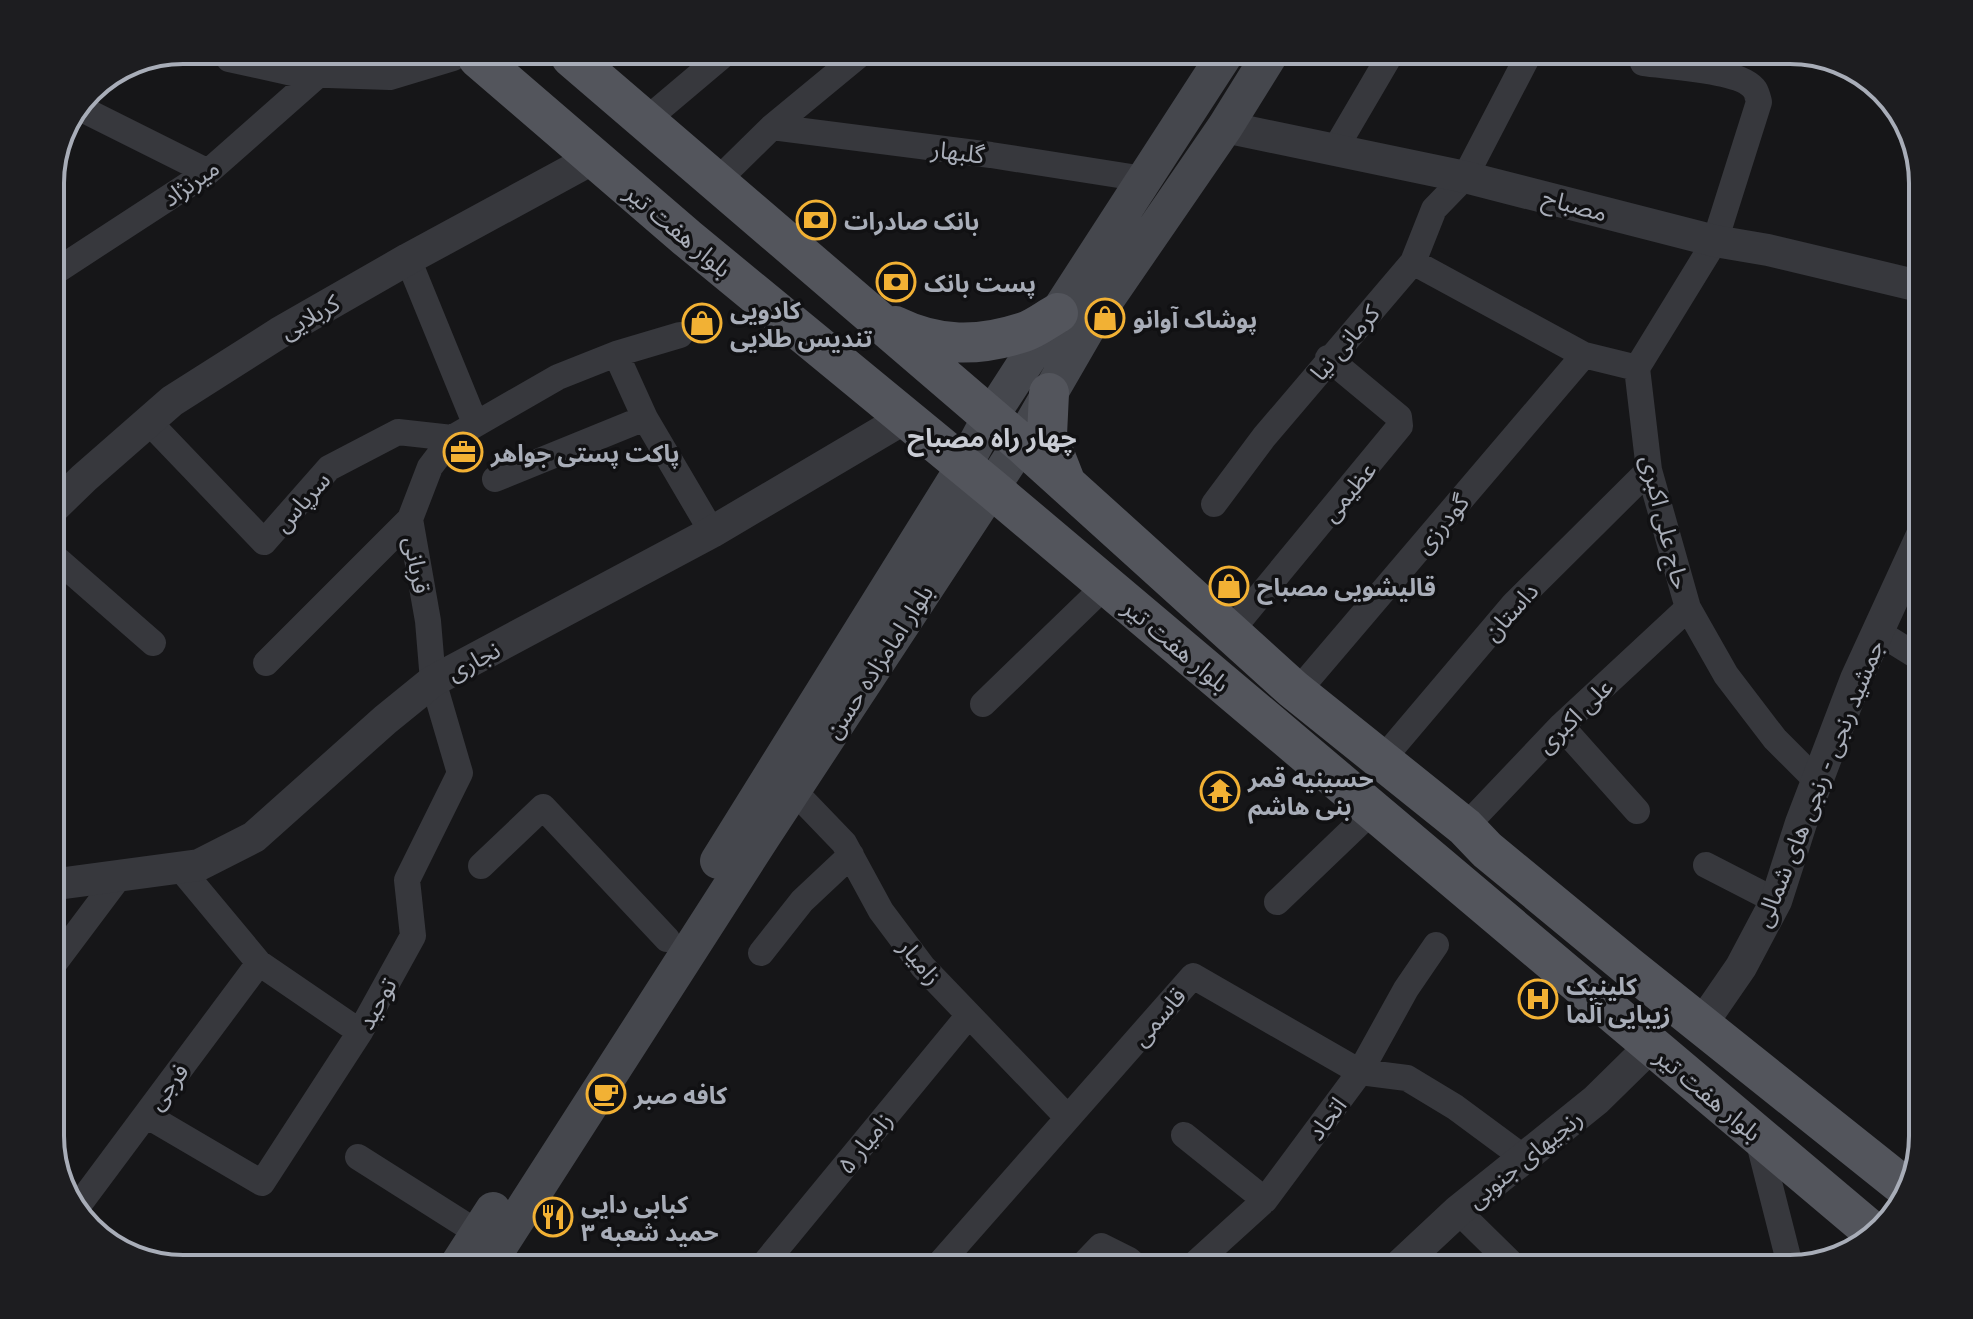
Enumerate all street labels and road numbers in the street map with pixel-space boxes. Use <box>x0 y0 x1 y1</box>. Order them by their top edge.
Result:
street label: گلبهار <box>929 133 987 170</box>
street label: میرنژاد <box>156 152 225 213</box>
street label: بلوار هفت تیر <box>619 177 738 283</box>
street label: مصباح <box>1538 181 1611 230</box>
street label: کربلایی <box>274 287 346 346</box>
street label: کرمانی نیا <box>1303 297 1386 386</box>
street label: حاج علی اکبری <box>1631 452 1697 593</box>
street label: عظیمی <box>1315 455 1382 527</box>
street label: سرپاس <box>267 465 337 538</box>
street label: گودرزی <box>1408 487 1476 559</box>
street label: قربانی <box>398 534 437 596</box>
street label: داستان <box>1476 576 1544 647</box>
street label: بلوار امامزاده حسن <box>817 579 939 744</box>
street label: بلوار هفت تیر <box>1117 592 1236 698</box>
street label: نجاری <box>442 634 505 687</box>
street label: جمشید رنجی - رنجی های شمالی <box>1747 635 1890 931</box>
street label: علی اکبری <box>1530 672 1619 759</box>
street label: زامیار <box>892 931 949 991</box>
street label: توحید <box>350 972 403 1034</box>
street label: قاسمی <box>1125 981 1191 1051</box>
street label: بلوار هفت تیر <box>1649 1041 1768 1147</box>
street label: فرجی <box>140 1057 195 1116</box>
street label: اتحاد <box>1300 1091 1352 1145</box>
street label: رنجیهای جنوبی <box>1460 1103 1588 1214</box>
street label: زامیار ۵ <box>830 1105 898 1179</box>

